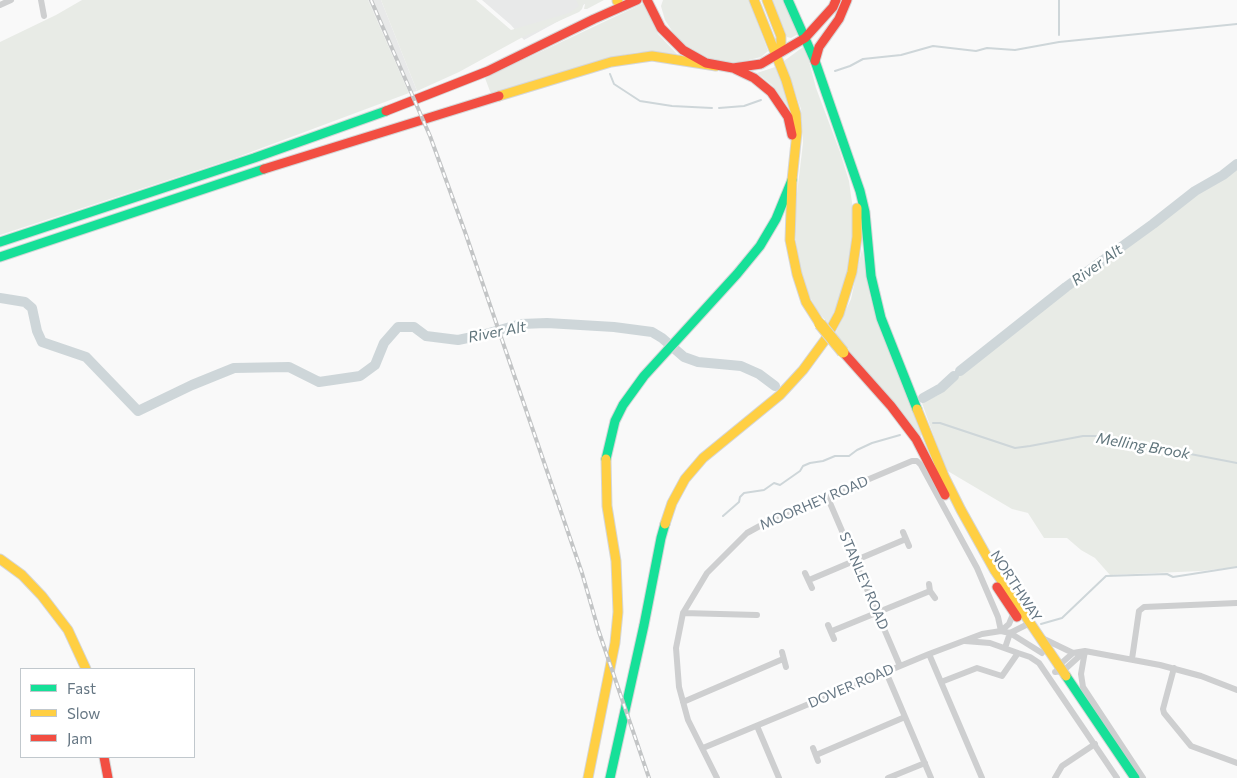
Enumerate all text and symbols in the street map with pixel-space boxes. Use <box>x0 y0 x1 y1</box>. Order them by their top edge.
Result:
water label: River Alt <box>1068 241 1126 289</box>
water label: River Alt <box>467 318 527 346</box>
water label: Melling Brook <box>1095 429 1191 463</box>
street label: MOORHEY ROAD <box>757 473 871 533</box>
street label: STANLEY ROAD <box>836 530 892 632</box>
street label: NORTHWAY <box>987 547 1045 625</box>
street label: DOVER ROAD <box>806 660 896 712</box>
legend <box>20 668 195 758</box>
text: Fast <box>67 679 96 697</box>
text: Slow <box>67 704 100 722</box>
text: Jam <box>67 729 92 747</box>

